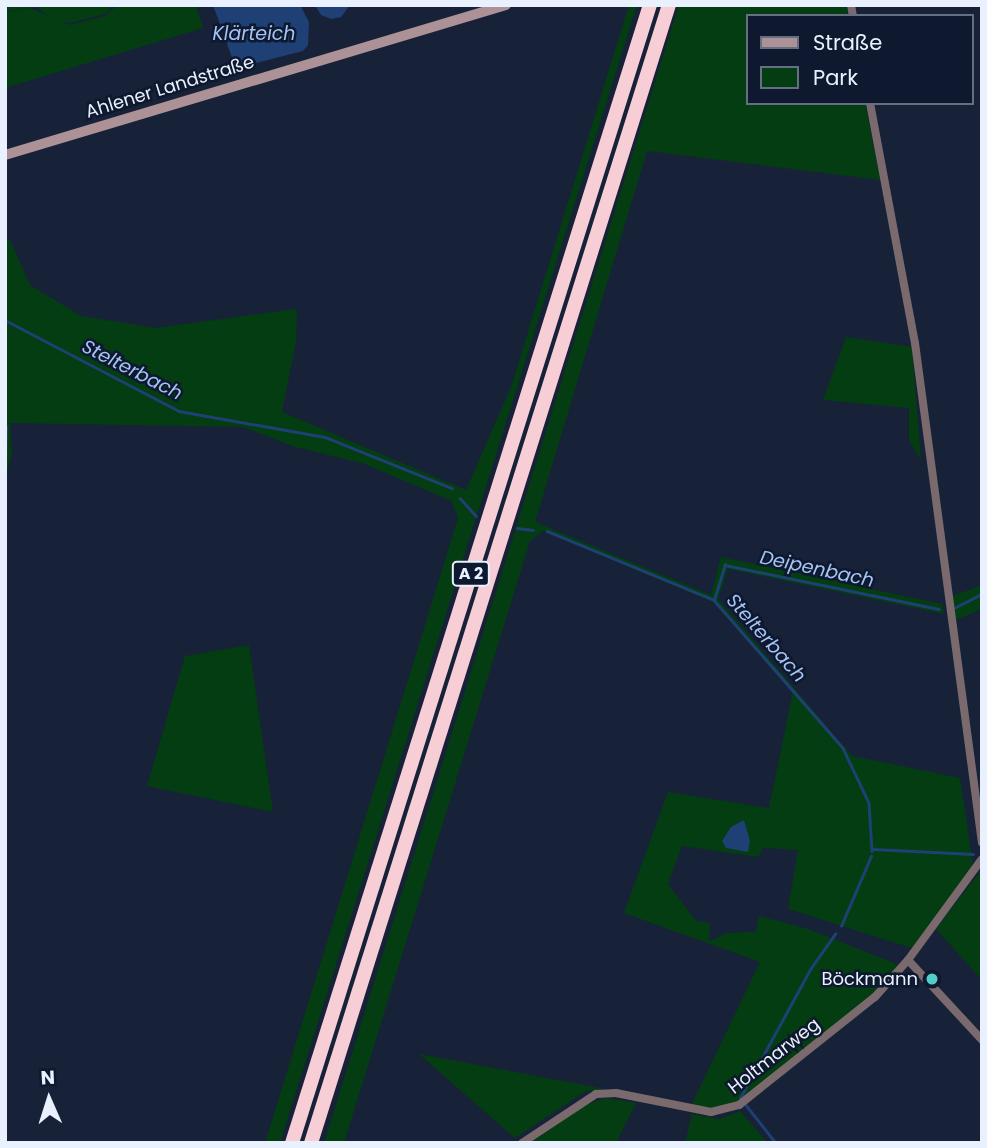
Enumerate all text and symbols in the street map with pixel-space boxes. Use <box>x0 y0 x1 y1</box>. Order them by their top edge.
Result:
legend <box>746 14 973 105</box>
water label: Klärteich <box>212 23 296 45</box>
text: Straße <box>813 28 882 57</box>
street label: Ahlener Landstraße <box>83 51 257 123</box>
text: Park <box>813 63 858 92</box>
water label: Stelterbach <box>78 335 186 405</box>
water label: Deipenbach <box>758 546 876 592</box>
road number: A 2 <box>452 562 490 586</box>
water label: Stelterbach <box>721 589 811 687</box>
place label: Böckmann <box>822 968 918 990</box>
marker: Böckmann <box>924 971 940 987</box>
street label: Holtmarweg <box>724 1013 824 1099</box>
north arrow <box>14 1064 84 1134</box>
text: N <box>40 1064 56 1091</box>

